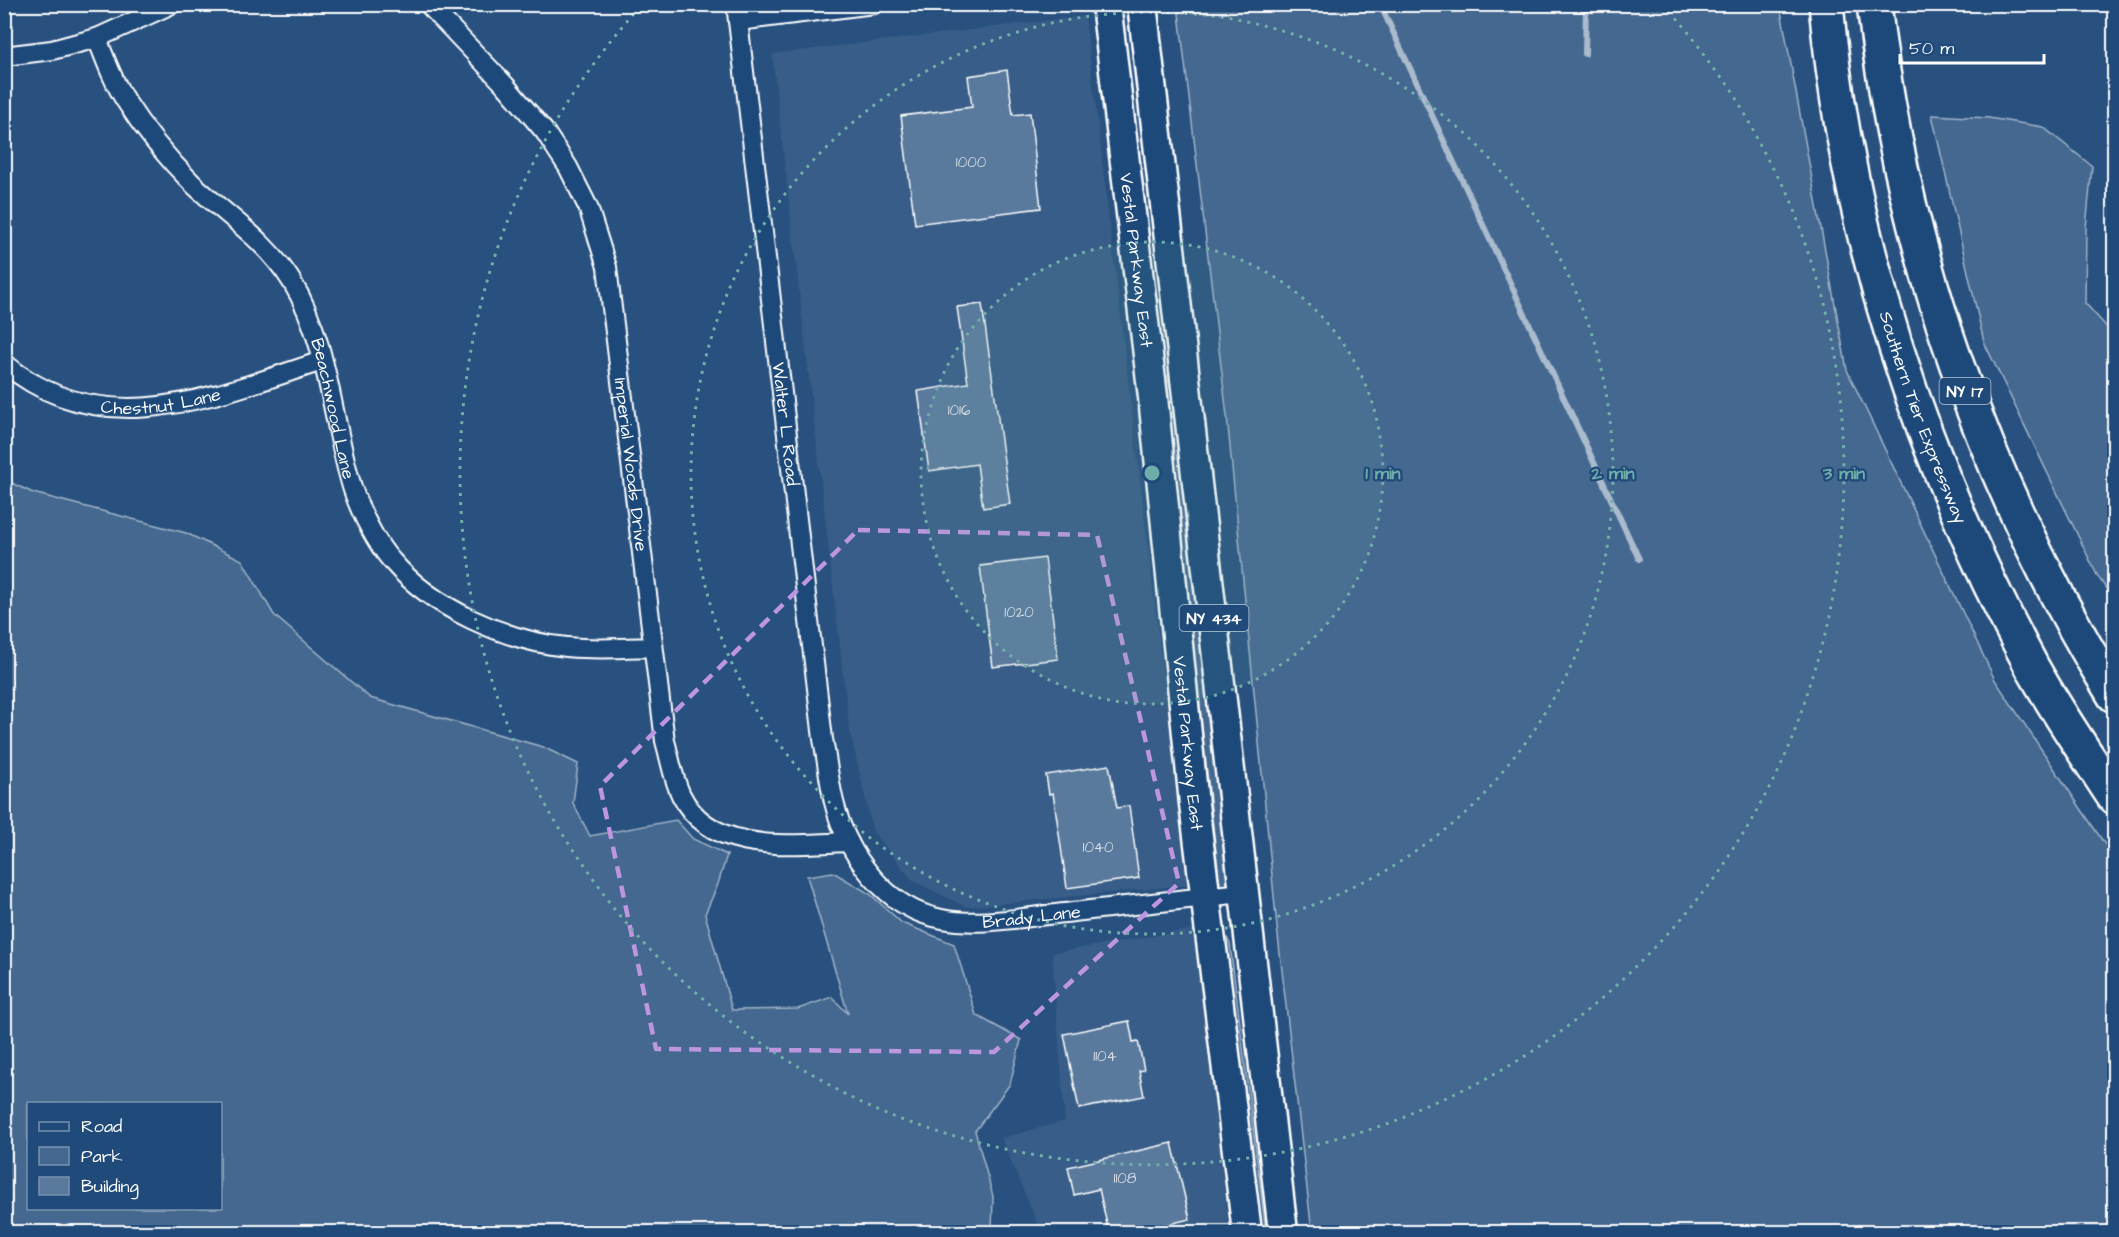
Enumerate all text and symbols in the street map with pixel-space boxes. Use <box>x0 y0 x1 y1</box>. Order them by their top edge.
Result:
scale bar <box>1900 27 2044 65</box>
text: 50 m <box>1909 36 1954 61</box>
house number: 1000 <box>956 152 987 173</box>
street label: Vestal Parkway East <box>1113 172 1159 349</box>
street label: Southern Tier Expressway <box>1873 308 1973 528</box>
street label: Beachwood Lane <box>304 335 361 482</box>
street label: Walter L Road <box>766 361 805 487</box>
street label: Imperial Woods Drive <box>608 376 654 553</box>
road number: NY 17 <box>1940 378 1990 404</box>
street label: Chestnut Lane <box>100 382 224 421</box>
house number: 1016 <box>948 400 971 421</box>
text: 1 min <box>1365 461 1401 486</box>
text: 2 min <box>1590 461 1635 486</box>
text: 3 min <box>1822 461 1865 486</box>
centre of rings <box>1142 463 1162 483</box>
house number: 1020 <box>1004 602 1034 623</box>
road number: NY 434 <box>1180 605 1248 631</box>
street label: Vestal Parkway East <box>1166 655 1209 833</box>
house number: 1040 <box>1082 837 1114 858</box>
street label: Brady Lane <box>982 899 1082 935</box>
house number: 1104 <box>1093 1046 1117 1067</box>
legend <box>27 1102 222 1210</box>
text: Road <box>81 1114 122 1139</box>
text: Park <box>81 1144 123 1169</box>
house number: 1108 <box>1113 1168 1137 1189</box>
text: Building <box>81 1174 139 1200</box>

